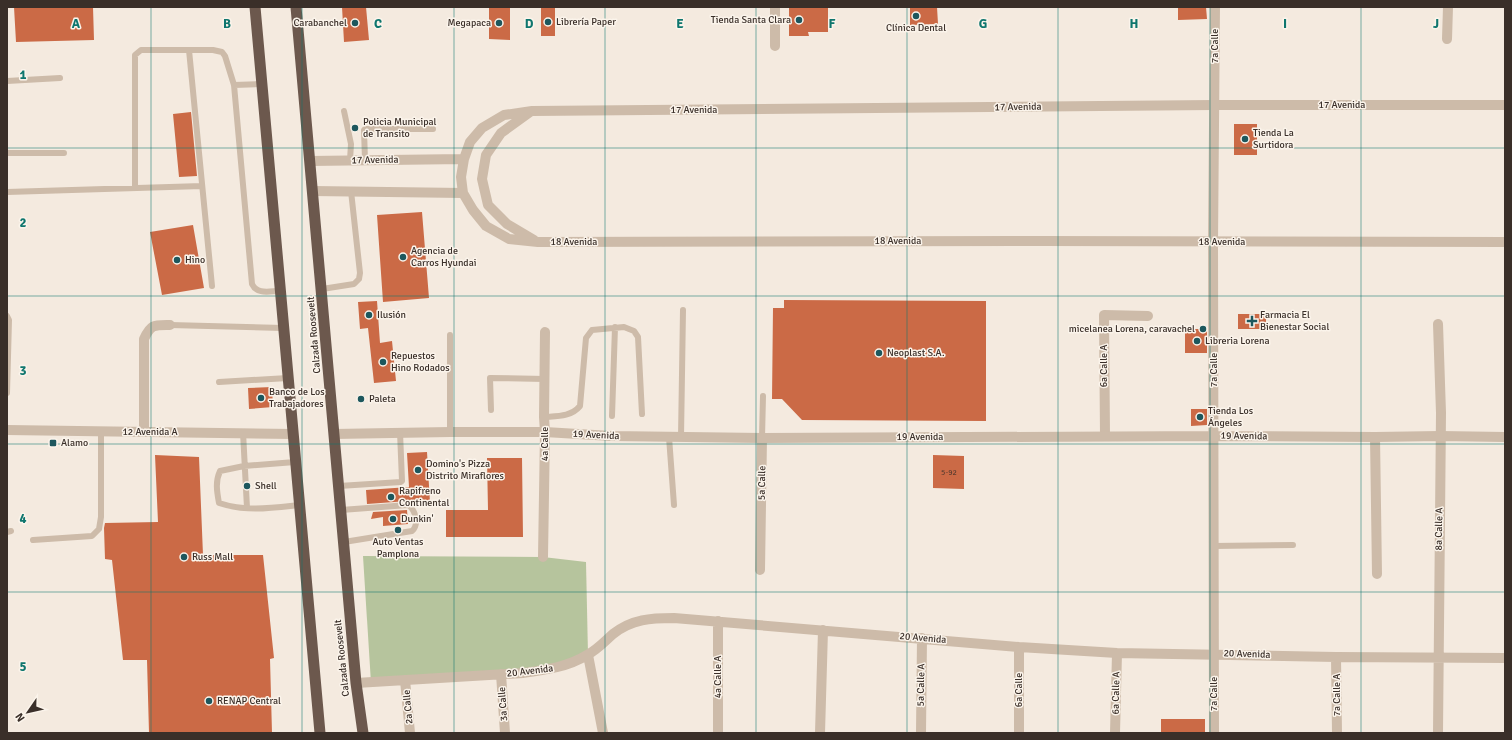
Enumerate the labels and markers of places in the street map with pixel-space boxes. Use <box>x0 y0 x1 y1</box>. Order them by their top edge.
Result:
marker: Clínica Dental <box>911 11 921 21</box>
place label: Tienda Santa Clara <box>711 14 791 26</box>
marker: Tienda Santa Clara <box>794 15 804 25</box>
place label: Librería Paper <box>556 16 616 28</box>
place label: Carabanchel <box>293 17 347 29</box>
place label: Megapaca <box>447 17 491 29</box>
marker: Librería Paper <box>543 17 553 27</box>
marker: Carabanchel <box>350 18 360 28</box>
marker: Megapaca <box>494 18 504 28</box>
place label: Clínica Dental <box>886 22 946 34</box>
place label: Policia Municipal de Transito <box>363 116 437 140</box>
marker: Policia Municipal de Transito <box>350 123 360 133</box>
place label: Tienda La Surtidora <box>1253 127 1294 151</box>
marker: Tienda La Surtidora <box>1240 134 1250 144</box>
place label: Agencia de Carros Hyundai <box>411 245 476 269</box>
marker: Agencia de Carros Hyundai <box>398 252 408 262</box>
place label: Hino <box>185 254 205 266</box>
marker: Hino <box>172 255 182 265</box>
place label: Ilusión <box>377 309 406 321</box>
place label: Farmacia El Bienestar Social <box>1260 309 1329 333</box>
marker: Ilusión <box>364 310 374 320</box>
marker: Farmacia El Bienestar Social <box>1247 316 1257 326</box>
place label: micelanea Lorena, caravachel <box>1069 323 1195 335</box>
marker: micelanea Lorena, caravachel <box>1198 324 1208 334</box>
place label: Libreria Lorena <box>1205 335 1270 347</box>
marker: Libreria Lorena <box>1192 336 1202 346</box>
place label: Neoplast S.A. <box>887 347 945 359</box>
marker: Neoplast S.A. <box>874 348 884 358</box>
place label: Repuestos Hino Rodados <box>391 350 450 374</box>
marker: Repuestos Hino Rodados <box>378 357 388 367</box>
place label: Banco de Los Trabajadores <box>269 386 325 410</box>
marker: Banco de Los Trabajadores <box>256 393 266 403</box>
place label: Paleta <box>369 393 396 405</box>
marker: Paleta <box>356 394 366 404</box>
place label: Tienda Los Ángeles <box>1208 405 1254 429</box>
marker: Tienda Los Ángeles <box>1195 412 1205 422</box>
place label: Alamo <box>61 437 88 449</box>
marker: Alamo <box>48 438 58 448</box>
place label: Domino's Pizza Distrito Miraflores <box>426 458 505 482</box>
marker: Domino's Pizza Distrito Miraflores <box>413 465 423 475</box>
place label: Shell <box>255 480 277 492</box>
marker: Shell <box>242 481 252 491</box>
place label: Rapifreno Continental <box>399 485 449 509</box>
marker: Rapifreno Continental <box>386 492 396 502</box>
place label: Dunkin' <box>401 513 434 525</box>
marker: Dunkin' <box>388 514 398 524</box>
marker: Auto Ventas Pamplona <box>393 525 403 535</box>
place label: Auto Ventas Pamplona <box>373 536 424 560</box>
place label: Russ Mall <box>192 551 233 563</box>
marker: Russ Mall <box>179 552 189 562</box>
place label: RENAP Central <box>217 695 281 707</box>
marker: RENAP Central <box>204 696 214 706</box>

